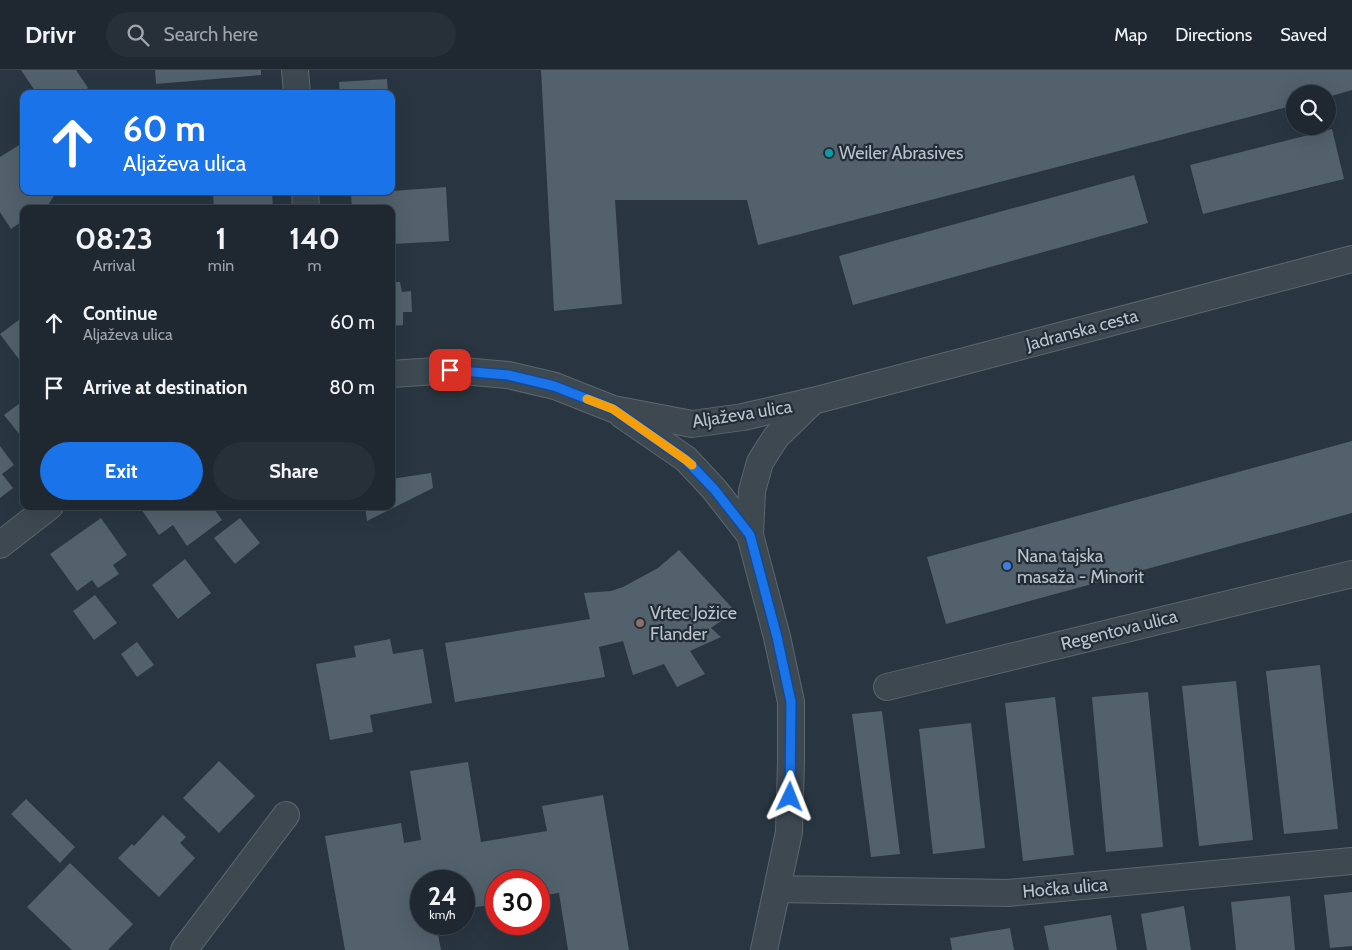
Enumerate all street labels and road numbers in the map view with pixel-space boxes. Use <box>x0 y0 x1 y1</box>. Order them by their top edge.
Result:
street label: Jadranska cesta <box>1023 304 1141 356</box>
street label: Aljaževa ulica <box>690 395 794 433</box>
street label: Regentova ulica <box>1058 605 1180 655</box>
street label: Hočka ulica <box>1021 873 1109 903</box>

